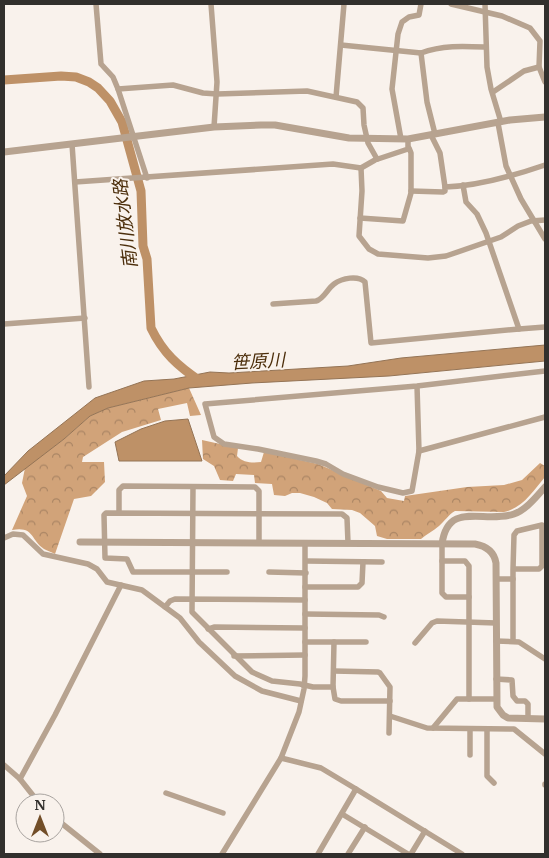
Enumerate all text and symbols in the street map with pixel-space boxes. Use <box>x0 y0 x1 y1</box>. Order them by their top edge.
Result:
water label: 南川放水路 <box>108 176 142 270</box>
water label: 笹原川 <box>230 348 288 374</box>
north arrow <box>15 793 65 843</box>
text: N <box>34 796 46 814</box>

